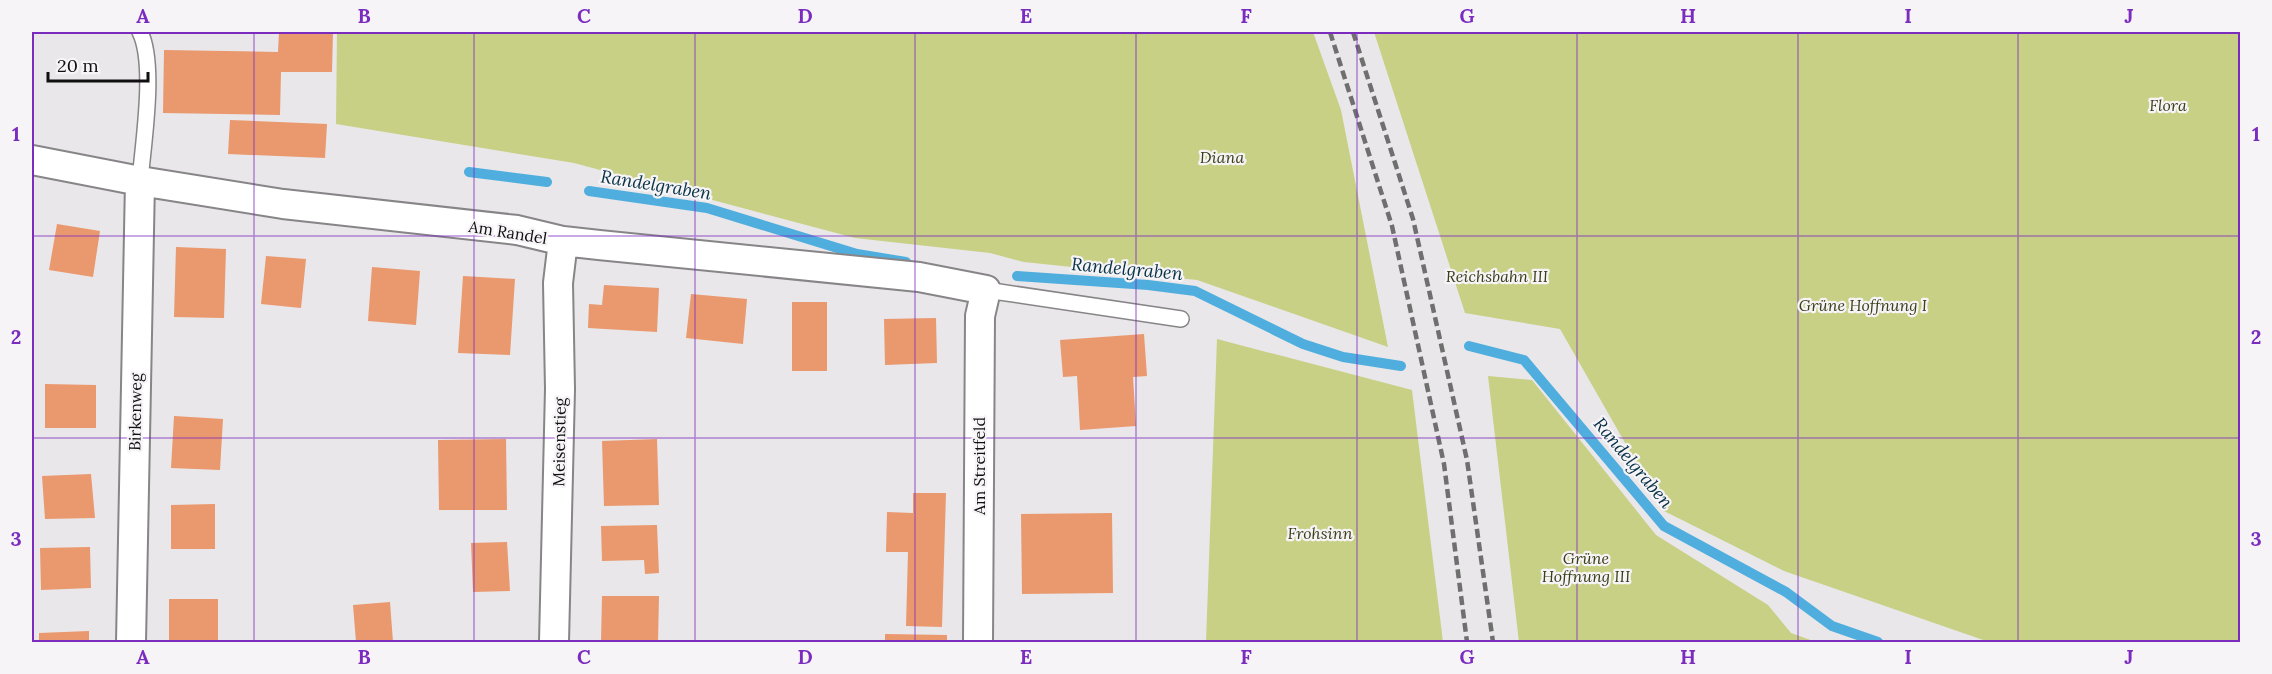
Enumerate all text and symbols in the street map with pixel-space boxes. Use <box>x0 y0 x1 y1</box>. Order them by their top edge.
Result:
text: A <box>136 3 150 28</box>
text: B <box>357 3 371 28</box>
text: C <box>577 3 591 28</box>
text: D <box>797 3 813 28</box>
text: E <box>1020 3 1032 28</box>
text: F <box>1240 3 1252 28</box>
text: G <box>1459 3 1475 28</box>
text: H <box>1680 3 1696 28</box>
text: I <box>1904 3 1912 28</box>
text: J <box>2124 3 2134 28</box>
scale bar <box>48 45 148 83</box>
text: 20 m <box>57 54 99 77</box>
park label: Flora <box>2149 95 2187 115</box>
text: 1 <box>12 121 20 146</box>
text: 1 <box>2252 121 2260 146</box>
park label: Diana <box>1200 147 1244 167</box>
water label: Randelgraben <box>599 164 713 205</box>
street label: Am Randel <box>466 216 549 248</box>
water label: Randelgraben <box>1070 252 1184 285</box>
park label: Reichsbahn III <box>1446 266 1548 286</box>
park label: Grüne Hoffnung I <box>1799 295 1927 315</box>
text: 2 <box>11 324 21 349</box>
text: 2 <box>2251 324 2261 349</box>
street label: Birkenweg <box>124 372 146 451</box>
street label: Meisenstieg <box>548 396 570 487</box>
water label: Randelgraben <box>1589 412 1678 513</box>
street label: Am Streitfeld <box>969 417 989 516</box>
park label: Frohsinn <box>1288 523 1353 543</box>
text: 3 <box>10 526 22 551</box>
text: 3 <box>2250 526 2262 551</box>
park label: Grüne Hoffnung III <box>1542 548 1630 586</box>
text: A <box>136 644 150 669</box>
text: B <box>357 644 371 669</box>
text: C <box>577 644 591 669</box>
text: D <box>797 644 813 669</box>
text: E <box>1020 644 1032 669</box>
text: F <box>1240 644 1252 669</box>
text: G <box>1459 644 1475 669</box>
text: H <box>1680 644 1696 669</box>
text: I <box>1904 644 1912 669</box>
text: J <box>2124 644 2134 669</box>

